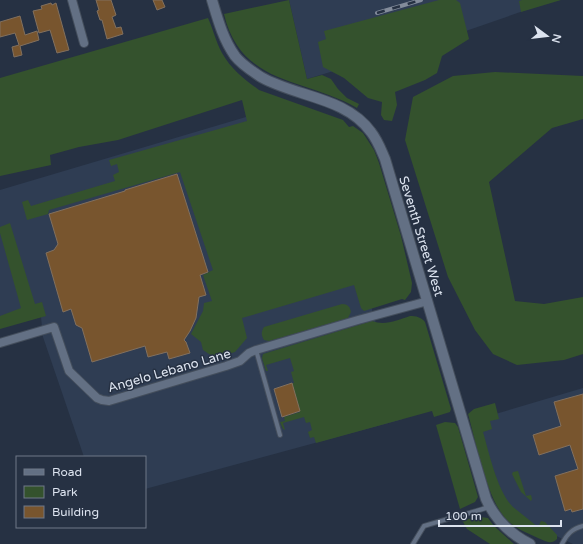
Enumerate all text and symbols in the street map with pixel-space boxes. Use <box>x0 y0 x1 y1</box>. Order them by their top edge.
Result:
north arrow <box>527 16 567 56</box>
text: N <box>549 33 564 44</box>
street label: Seventh Street West <box>395 174 447 298</box>
street label: Angelo Lebano Lane <box>106 346 233 396</box>
legend <box>16 456 146 528</box>
text: Road <box>52 465 82 479</box>
text: Park <box>52 485 78 499</box>
scale bar <box>439 502 561 528</box>
text: Building <box>52 505 99 519</box>
text: 100 m <box>445 509 482 523</box>

